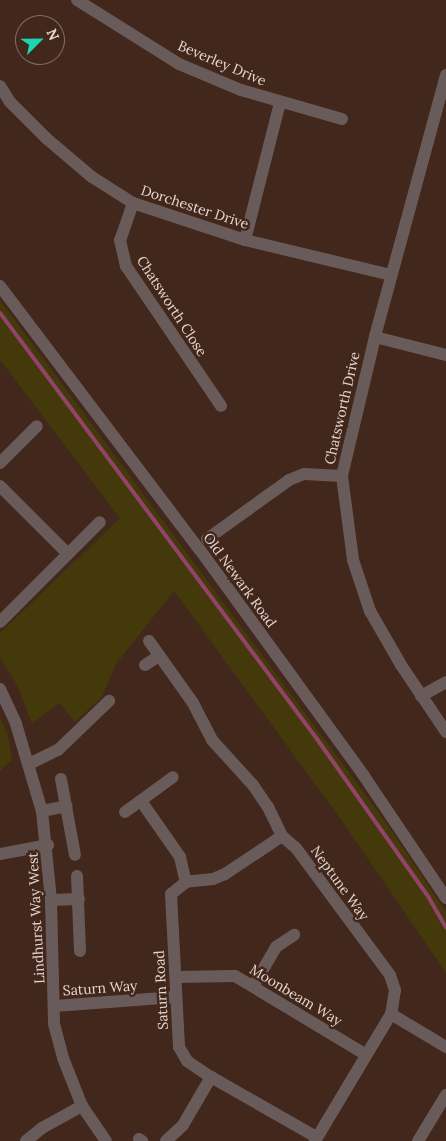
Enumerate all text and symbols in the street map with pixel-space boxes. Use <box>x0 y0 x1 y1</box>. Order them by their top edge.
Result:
north arrow <box>15 15 65 65</box>
text: N <box>42 26 63 43</box>
street label: Beverley Drive <box>175 37 269 89</box>
street label: Dorchester Drive <box>139 182 251 232</box>
street label: Chatsworth Close <box>133 253 211 359</box>
street label: Chatsworth Drive <box>321 350 363 466</box>
street label: Old Newark Road <box>200 529 280 631</box>
street label: Neptune Way <box>307 843 373 923</box>
street label: Lindhurst Way West <box>24 852 48 984</box>
street label: Saturn Road <box>151 950 171 1030</box>
street label: Moonbeam Way <box>247 961 345 1029</box>
street label: Saturn Way <box>62 977 138 999</box>

